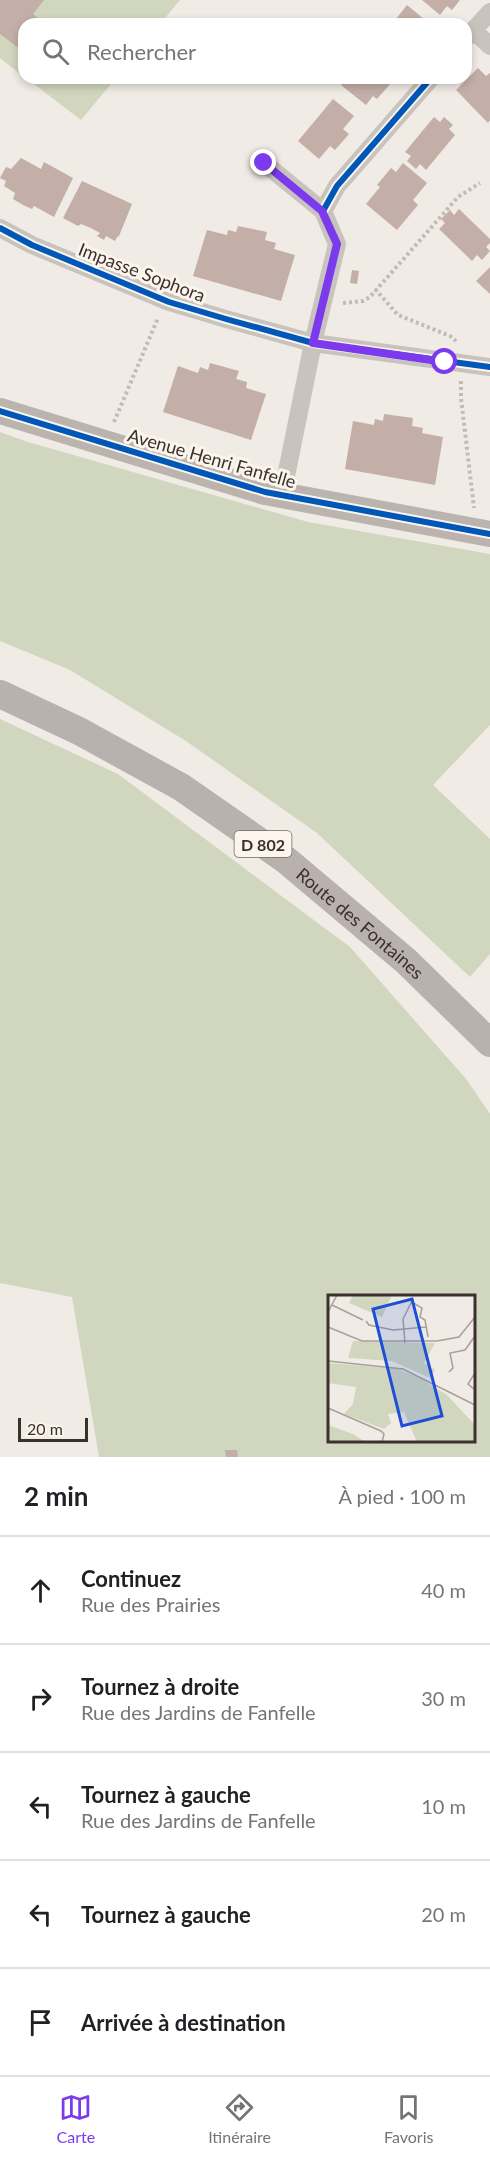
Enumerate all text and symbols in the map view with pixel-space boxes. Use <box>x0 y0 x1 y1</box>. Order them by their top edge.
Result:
search box <box>18 18 472 84</box>
icon: search <box>39 35 72 68</box>
text: Rechercher <box>87 38 196 65</box>
route end <box>250 149 276 175</box>
street label: Impasse Sophora <box>75 238 209 306</box>
route start <box>431 348 457 374</box>
street label: Avenue Henri Fanfelle <box>125 423 299 493</box>
road number: D 802 <box>234 831 292 857</box>
street label: Route des Fontaines <box>292 863 429 984</box>
inset map <box>328 1295 475 1442</box>
scale bar <box>18 1415 88 1442</box>
text: 20 m <box>27 1419 63 1438</box>
text: 2 min <box>24 1480 88 1512</box>
text: À pied · 100 m <box>338 1484 466 1508</box>
text: Continuez <box>81 1565 181 1592</box>
icon: ahead <box>24 1574 57 1607</box>
text: 40 m <box>421 1578 466 1602</box>
text: Rue des Prairies <box>81 1592 220 1616</box>
text: Tournez à droite <box>81 1673 239 1700</box>
icon: right <box>24 1682 57 1715</box>
text: 30 m <box>421 1686 466 1710</box>
text: Rue des Jardins de Fanfelle <box>81 1700 316 1724</box>
text: Tournez à gauche <box>81 1781 251 1808</box>
icon: left <box>24 1790 57 1823</box>
text: 10 m <box>421 1794 466 1818</box>
text: Rue des Jardins de Fanfelle <box>81 1808 316 1832</box>
icon: left <box>24 1898 57 1931</box>
text: Tournez à gauche <box>81 1901 251 1928</box>
text: 20 m <box>421 1902 466 1926</box>
icon: arrive <box>24 2006 57 2039</box>
text: Arrivée à destination <box>81 2009 286 2036</box>
tab: Carte <box>57 2091 95 2146</box>
tab: Itinéraire <box>208 2091 271 2146</box>
tab: Favoris <box>384 2091 433 2146</box>

